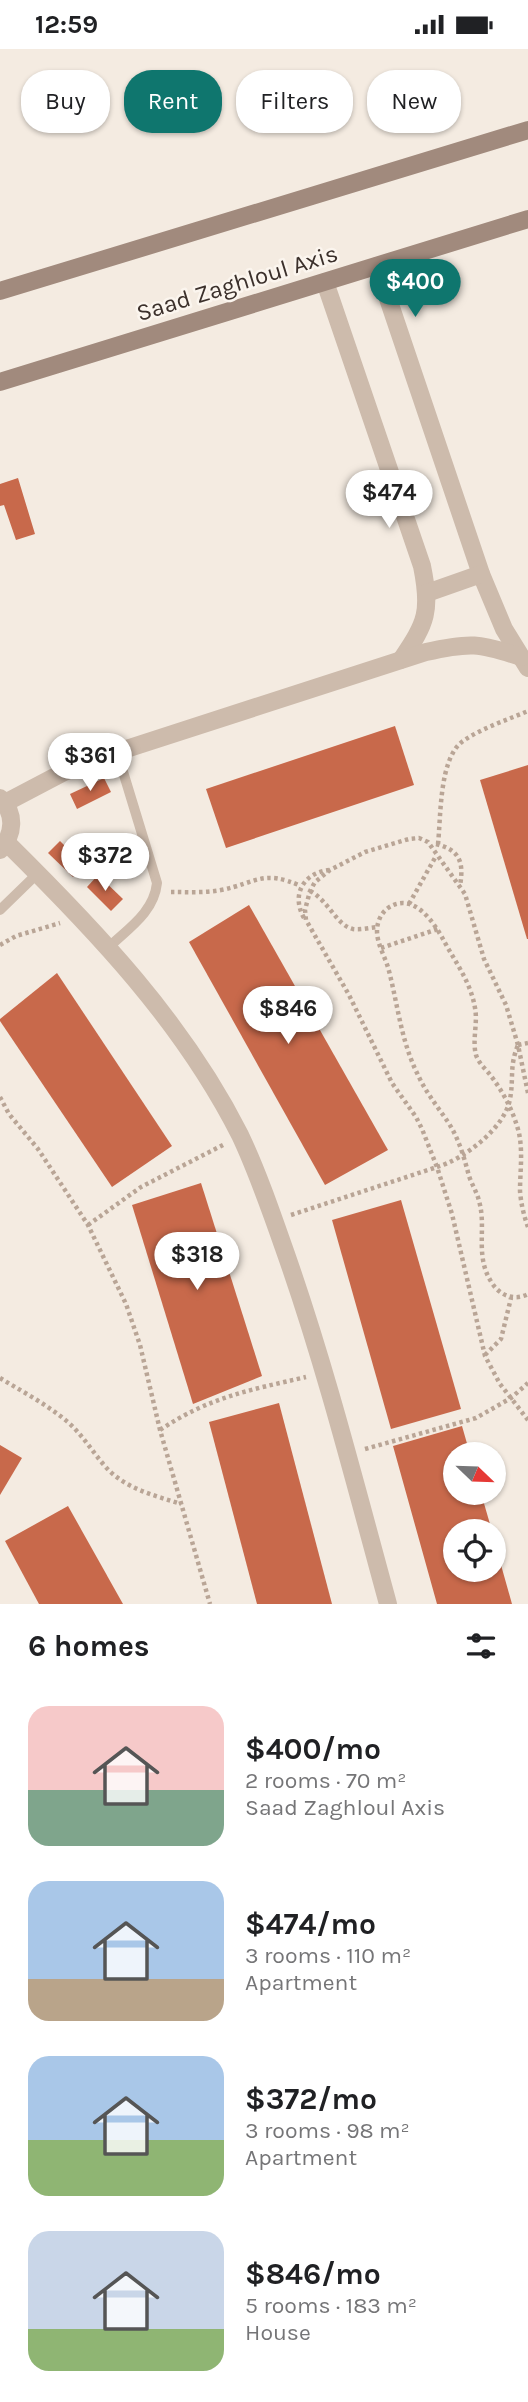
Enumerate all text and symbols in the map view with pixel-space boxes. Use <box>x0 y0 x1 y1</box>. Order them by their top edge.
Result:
text: 12:59 <box>35 9 98 40</box>
chip: Buy <box>21 70 110 133</box>
chip: Rent <box>124 70 222 133</box>
chip: Filters <box>236 70 353 133</box>
chip: New <box>367 70 461 133</box>
street label: Saad Zaghloul Axis <box>133 239 341 327</box>
pin: $400 <box>374 259 456 319</box>
text: $400 <box>386 268 444 295</box>
pin: $474 <box>348 470 430 530</box>
text: $474 <box>362 479 416 506</box>
pin: $361 <box>49 733 131 793</box>
text: $361 <box>64 742 116 769</box>
pin: $372 <box>64 833 146 893</box>
text: $372 <box>77 842 133 869</box>
pin: $846 <box>247 986 329 1046</box>
text: $846 <box>259 995 317 1022</box>
pin: $318 <box>156 1233 238 1292</box>
text: $318 <box>170 1241 224 1268</box>
north arrow <box>443 1442 506 1505</box>
map controls <box>443 1442 506 1582</box>
button: locate <box>443 1519 506 1582</box>
icon: filters <box>462 1627 500 1665</box>
text: 6 homes <box>28 1628 150 1664</box>
text: $400/mo <box>245 1731 381 1767</box>
icon: home <box>84 1734 168 1818</box>
text: 2 rooms · 70 m² <box>245 1767 407 1794</box>
text: Saad Zaghloul Axis <box>245 1794 445 1821</box>
text: $474/mo <box>245 1906 376 1942</box>
icon: home <box>84 1909 168 1993</box>
text: 3 rooms · 110 m² <box>245 1942 411 1969</box>
text: Apartment <box>245 1969 357 1996</box>
text: $372/mo <box>245 2081 377 2117</box>
icon: home <box>84 2084 168 2168</box>
text: 3 rooms · 98 m² <box>245 2117 410 2144</box>
text: Apartment <box>245 2144 357 2171</box>
text: $846/mo <box>245 2256 381 2292</box>
icon: home <box>84 2259 168 2343</box>
text: 5 rooms · 183 m² <box>245 2292 417 2319</box>
text: House <box>245 2319 311 2346</box>

